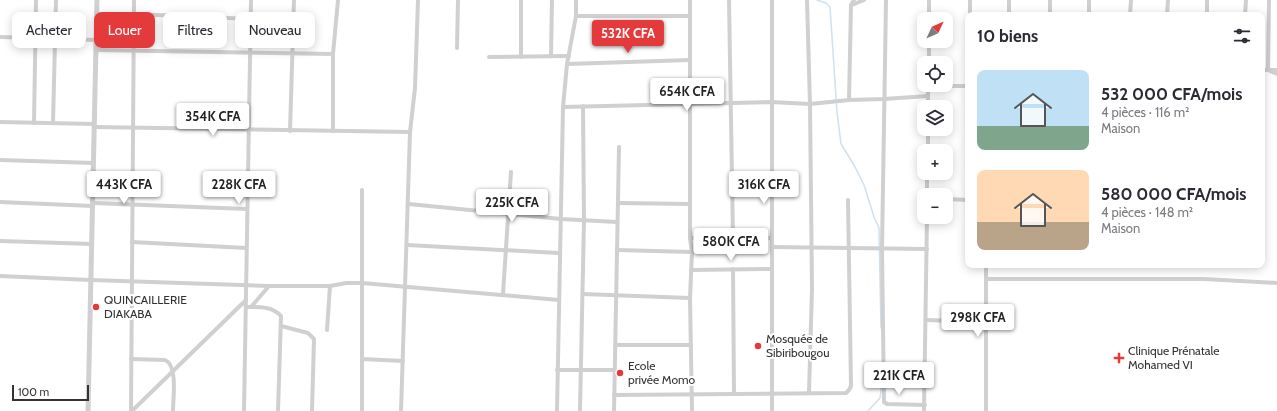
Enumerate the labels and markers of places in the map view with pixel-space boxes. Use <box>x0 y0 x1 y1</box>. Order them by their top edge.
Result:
pin: 532K CFA <box>587 20 669 54</box>
pin: 654K CFA <box>646 78 728 112</box>
pin: 354K CFA <box>172 103 254 137</box>
pin: 443K CFA <box>83 171 165 205</box>
pin: 228K CFA <box>198 171 280 205</box>
pin: 316K CFA <box>723 171 805 205</box>
pin: 225K CFA <box>471 189 553 223</box>
pin: 580K CFA <box>690 228 772 262</box>
place label: QUINCAILLERIE DIAKABA <box>104 292 187 321</box>
marker: QUINCAILLERIE DIAKABA <box>91 302 101 312</box>
pin: 298K CFA <box>937 304 1019 338</box>
place label: Mosquée de Sibiribougou <box>766 331 829 360</box>
marker: Mosquée de Sibiribougou <box>753 341 763 351</box>
place label: Clinique Prénatale Mohamed VI <box>1128 343 1219 372</box>
marker: Clinique Prénatale Mohamed VI <box>1113 352 1125 364</box>
place label: Ecole privée Momo <box>628 358 696 387</box>
pin: 221K CFA <box>858 362 940 396</box>
marker: Ecole privée Momo <box>615 368 625 378</box>

